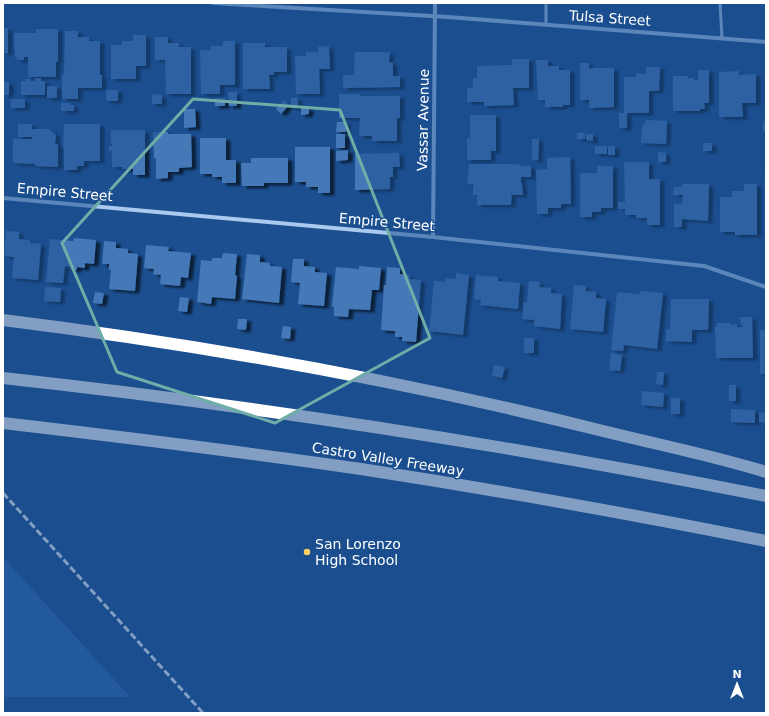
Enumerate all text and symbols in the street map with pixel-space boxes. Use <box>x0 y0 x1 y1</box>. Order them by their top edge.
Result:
street label: Tulsa Street <box>568 7 652 29</box>
street label: Vassar Avenue <box>414 69 432 171</box>
street label: Empire Street <box>16 180 114 204</box>
street label: Empire Street <box>338 210 436 234</box>
street label: Castro Valley Freeway <box>311 439 465 479</box>
place label: San Lorenzo High School <box>315 536 401 568</box>
marker: San Lorenzo High School <box>302 547 312 557</box>
north arrow <box>717 664 757 704</box>
text: N <box>732 668 742 681</box>

